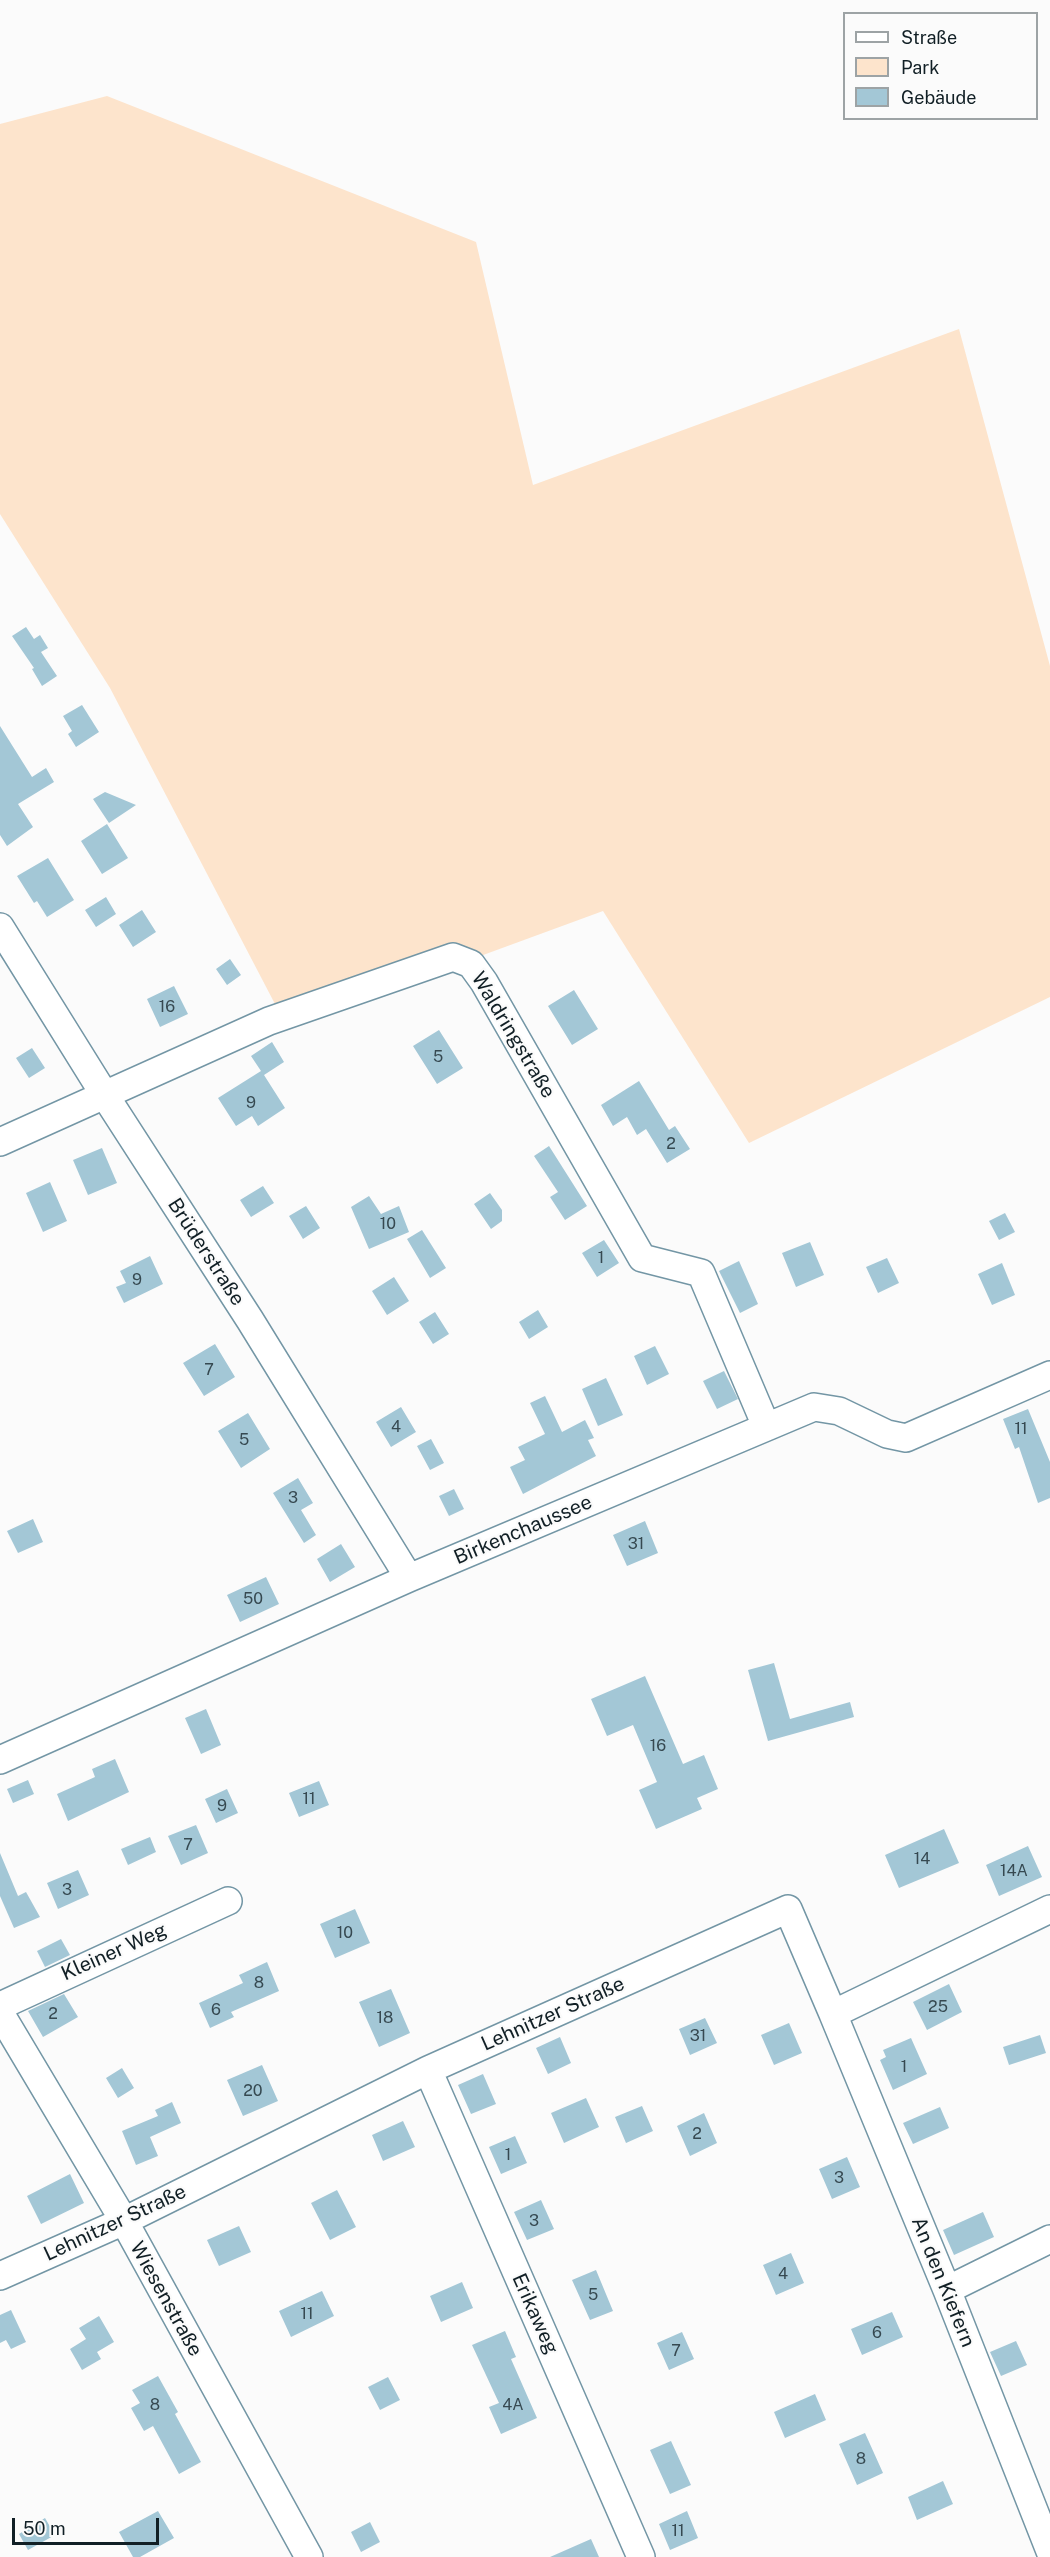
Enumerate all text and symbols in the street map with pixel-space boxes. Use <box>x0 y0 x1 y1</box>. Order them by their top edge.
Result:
legend <box>843 12 1038 120</box>
text: Straße <box>901 27 957 48</box>
text: Park <box>901 57 939 78</box>
text: Gebäude <box>901 87 976 108</box>
street label: Waldringstraße <box>466 968 560 1102</box>
house number: 16 <box>159 997 175 1017</box>
house number: 5 <box>433 1047 443 1067</box>
house number: 9 <box>246 1093 256 1113</box>
house number: 2 <box>666 1134 676 1154</box>
street label: Brüderstraße <box>162 1194 250 1310</box>
house number: 10 <box>380 1214 396 1234</box>
house number: 1 <box>598 1248 604 1268</box>
house number: 9 <box>132 1270 142 1290</box>
house number: 7 <box>204 1360 214 1380</box>
house number: 4 <box>391 1417 401 1437</box>
house number: 11 <box>1014 1419 1028 1439</box>
house number: 5 <box>239 1430 249 1450</box>
house number: 3 <box>288 1488 298 1508</box>
street label: Birkenchaussee <box>450 1490 596 1570</box>
house number: 31 <box>628 1534 644 1554</box>
house number: 50 <box>243 1589 263 1609</box>
house number: 16 <box>650 1736 666 1756</box>
house number: 11 <box>302 1789 316 1809</box>
house number: 9 <box>217 1796 227 1816</box>
house number: 7 <box>183 1835 193 1855</box>
house number: 14 <box>914 1849 930 1869</box>
house number: 14A <box>1000 1861 1028 1881</box>
house number: 3 <box>62 1880 72 1900</box>
street label: Kleiner Weg <box>57 1918 171 1986</box>
house number: 10 <box>337 1923 353 1943</box>
street label: Lehnitzer Straße <box>478 1972 628 2056</box>
house number: 8 <box>254 1973 264 1993</box>
house number: 25 <box>928 1997 948 2017</box>
house number: 6 <box>211 2000 221 2020</box>
house number: 2 <box>48 2004 58 2024</box>
house number: 18 <box>377 2008 393 2028</box>
house number: 31 <box>690 2026 706 2046</box>
house number: 1 <box>901 2057 907 2077</box>
house number: 20 <box>243 2081 263 2101</box>
house number: 2 <box>692 2124 702 2144</box>
house number: 1 <box>505 2145 511 2165</box>
house number: 3 <box>834 2168 844 2188</box>
street label: Lehnitzer Straße <box>40 2180 190 2266</box>
house number: 3 <box>529 2211 539 2231</box>
street label: An den Kiefern <box>906 2213 980 2351</box>
street label: Wiesenstraße <box>125 2237 207 2361</box>
house number: 4 <box>778 2264 788 2284</box>
street label: Erikaweg <box>507 2270 563 2358</box>
house number: 5 <box>588 2285 598 2305</box>
house number: 11 <box>300 2304 314 2324</box>
house number: 6 <box>872 2323 882 2343</box>
house number: 7 <box>671 2341 681 2361</box>
house number: 8 <box>150 2395 160 2415</box>
house number: 4A <box>502 2395 524 2415</box>
house number: 8 <box>856 2449 866 2469</box>
scale bar <box>15 2506 162 2544</box>
text: 50 m <box>23 2518 66 2539</box>
house number: 11 <box>671 2521 685 2541</box>

